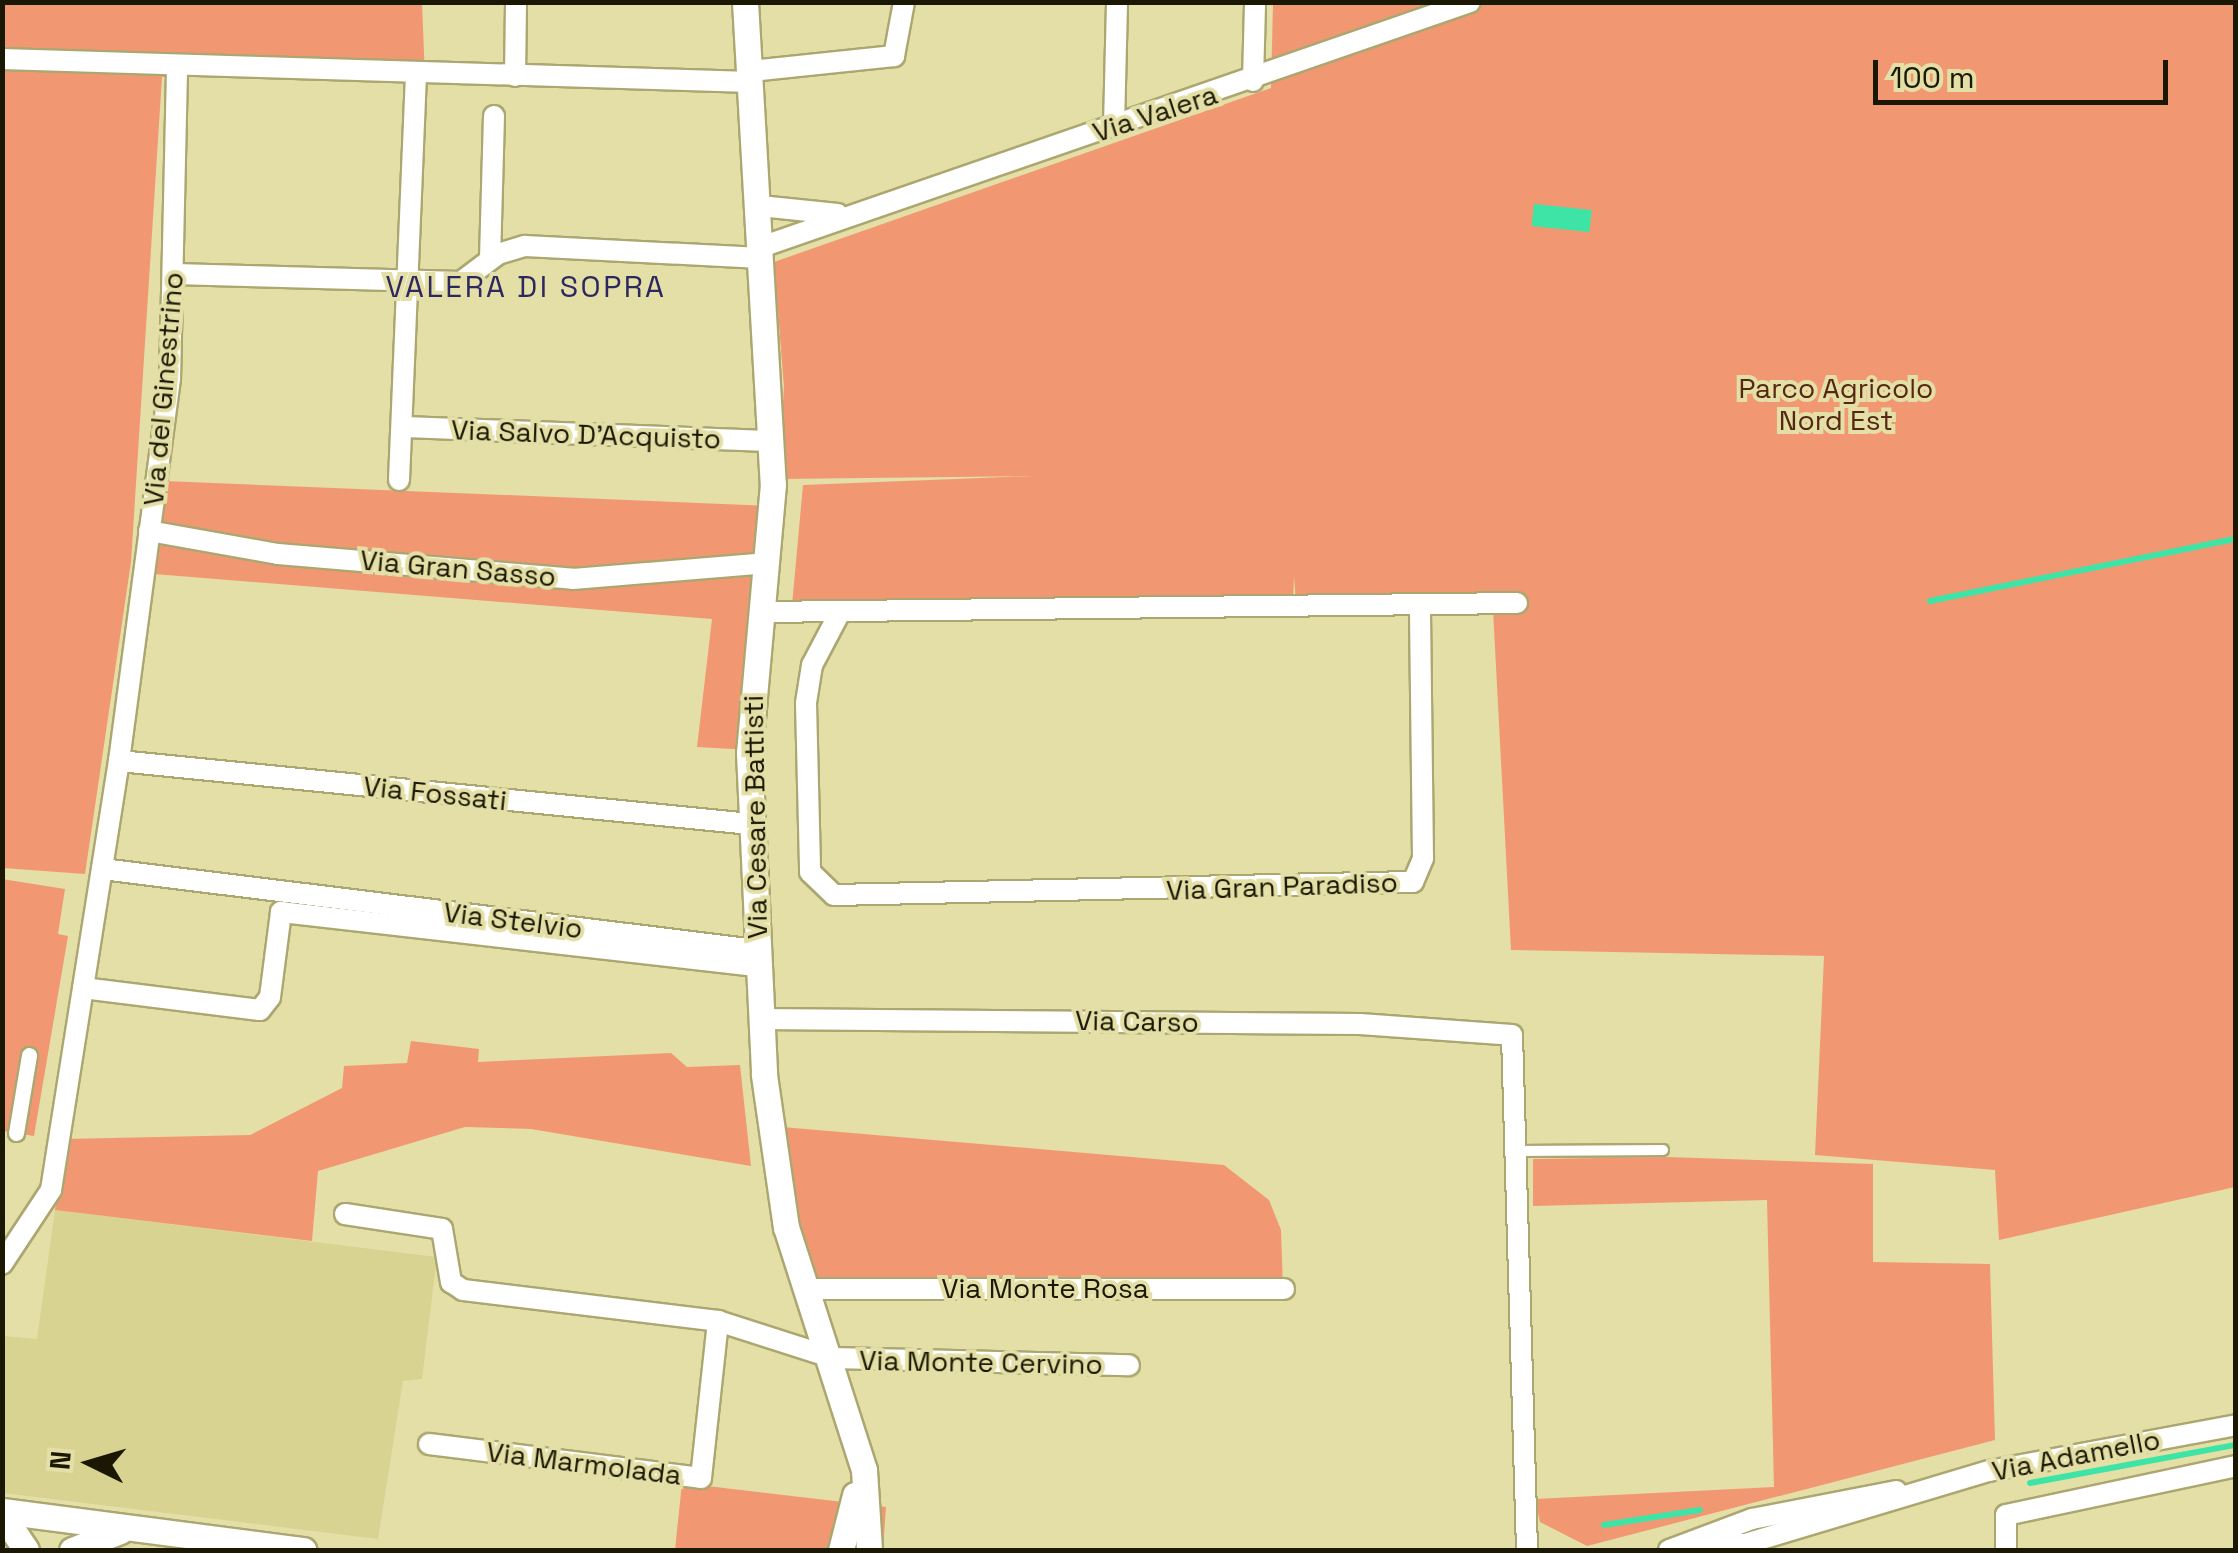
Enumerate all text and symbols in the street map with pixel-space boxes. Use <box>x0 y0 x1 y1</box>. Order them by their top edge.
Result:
scale bar <box>1878 40 2173 102</box>
text: 100 m <box>1890 58 1975 97</box>
street label: Via Valera <box>1088 77 1222 149</box>
district label: VALERA DI SOPRA <box>385 269 667 305</box>
street label: Via del Ginestrino <box>136 271 190 507</box>
park label: Parco Agricolo Nord Est <box>1738 371 1934 437</box>
street label: Via Salvo D'Acquisto <box>450 412 722 456</box>
street label: Via Gran Sasso <box>359 543 557 593</box>
street label: Via Cesare Battisti <box>736 695 774 939</box>
street label: Via Fossati <box>362 769 508 817</box>
street label: Via Gran Paradiso <box>1166 865 1398 907</box>
street label: Via Stelvio <box>442 895 584 945</box>
street label: Via Carso <box>1075 1003 1199 1039</box>
street label: Via Monte Rosa <box>941 1271 1149 1305</box>
street label: Via Monte Cervino <box>859 1343 1103 1381</box>
north arrow <box>40 1413 140 1513</box>
street label: Via Adamello <box>1989 1422 2163 1488</box>
street label: Via Marmolada <box>484 1434 684 1492</box>
text: N <box>41 1449 79 1471</box>

